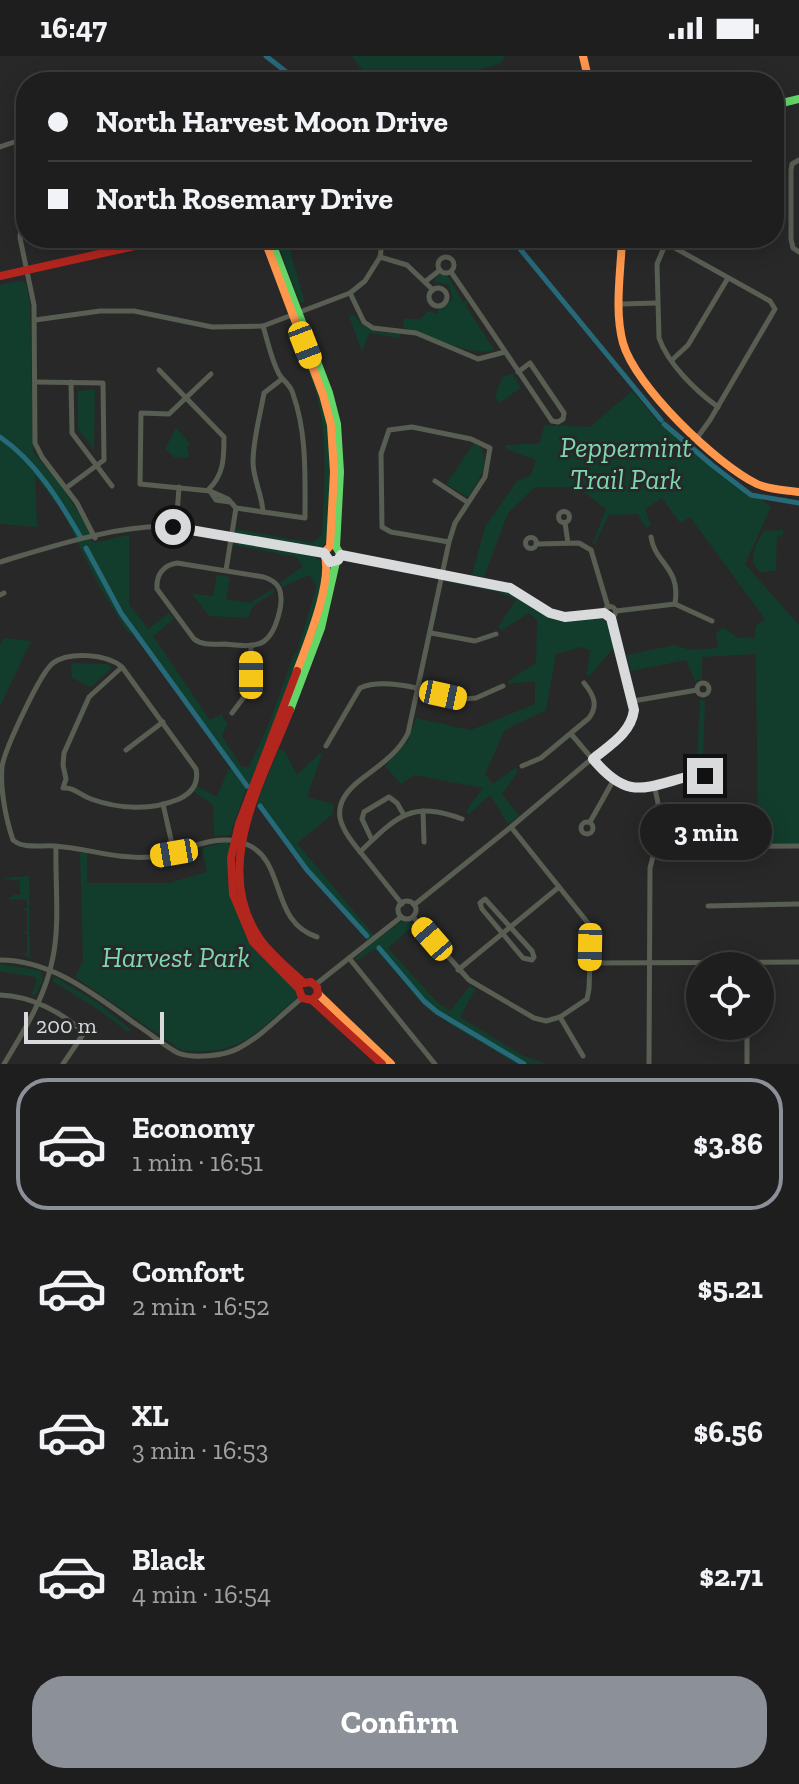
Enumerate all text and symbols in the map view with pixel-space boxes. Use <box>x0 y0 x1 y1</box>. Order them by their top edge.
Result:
text: 16:47 <box>40 10 107 46</box>
text: North Harvest Moon Drive <box>96 104 448 140</box>
text: North Rosemary Drive <box>96 181 393 217</box>
car <box>285 318 325 372</box>
park label: Peppermint Trail Park <box>560 431 692 496</box>
route start <box>155 509 191 545</box>
car <box>239 651 263 699</box>
car <box>417 678 469 712</box>
route end <box>687 758 723 794</box>
callout: 3 min <box>639 804 771 860</box>
text: 3 min <box>674 816 738 848</box>
car <box>148 837 200 869</box>
car <box>407 913 457 965</box>
car <box>578 923 602 971</box>
park label: Harvest Park <box>102 941 250 974</box>
map controls <box>686 952 774 1040</box>
button: locate <box>686 952 774 1040</box>
scale bar <box>24 1008 164 1044</box>
text: 200 m <box>36 1012 97 1039</box>
icon: car <box>36 1108 108 1180</box>
text: Economy <box>132 1110 255 1146</box>
text: $3.86 <box>693 1126 763 1162</box>
text: 1 min · 16:51 <box>132 1146 263 1178</box>
icon: car <box>36 1252 108 1324</box>
text: Comfort <box>132 1254 244 1290</box>
text: $5.21 <box>698 1270 763 1306</box>
text: 2 min · 16:52 <box>132 1290 270 1322</box>
icon: car <box>36 1396 108 1468</box>
text: XL <box>132 1398 169 1434</box>
text: $6.56 <box>694 1414 763 1450</box>
text: 3 min · 16:53 <box>132 1434 268 1466</box>
icon: car <box>36 1540 108 1612</box>
text: Black <box>132 1542 205 1578</box>
text: $2.71 <box>699 1558 763 1594</box>
text: 4 min · 16:54 <box>132 1578 271 1610</box>
button: Confirm <box>32 1676 767 1768</box>

